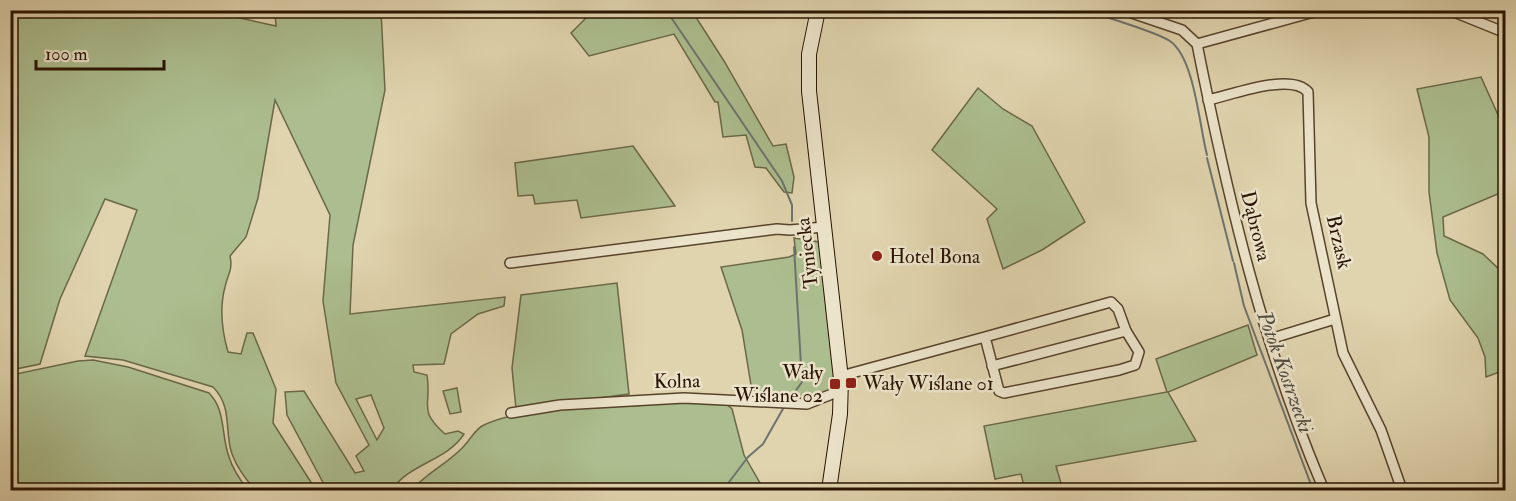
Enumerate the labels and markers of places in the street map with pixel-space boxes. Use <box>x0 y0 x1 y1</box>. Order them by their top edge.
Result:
place label: Hotel Bona <box>889 244 981 269</box>
marker: Hotel Bona <box>870 249 884 263</box>
place label: Wały Wiślane 02 <box>733 360 824 408</box>
place label: Wały Wiślane 01 <box>862 371 994 396</box>
marker: Wały Wiślane 01 <box>844 376 858 390</box>
marker: Wały Wiślane 02 <box>828 377 842 391</box>

